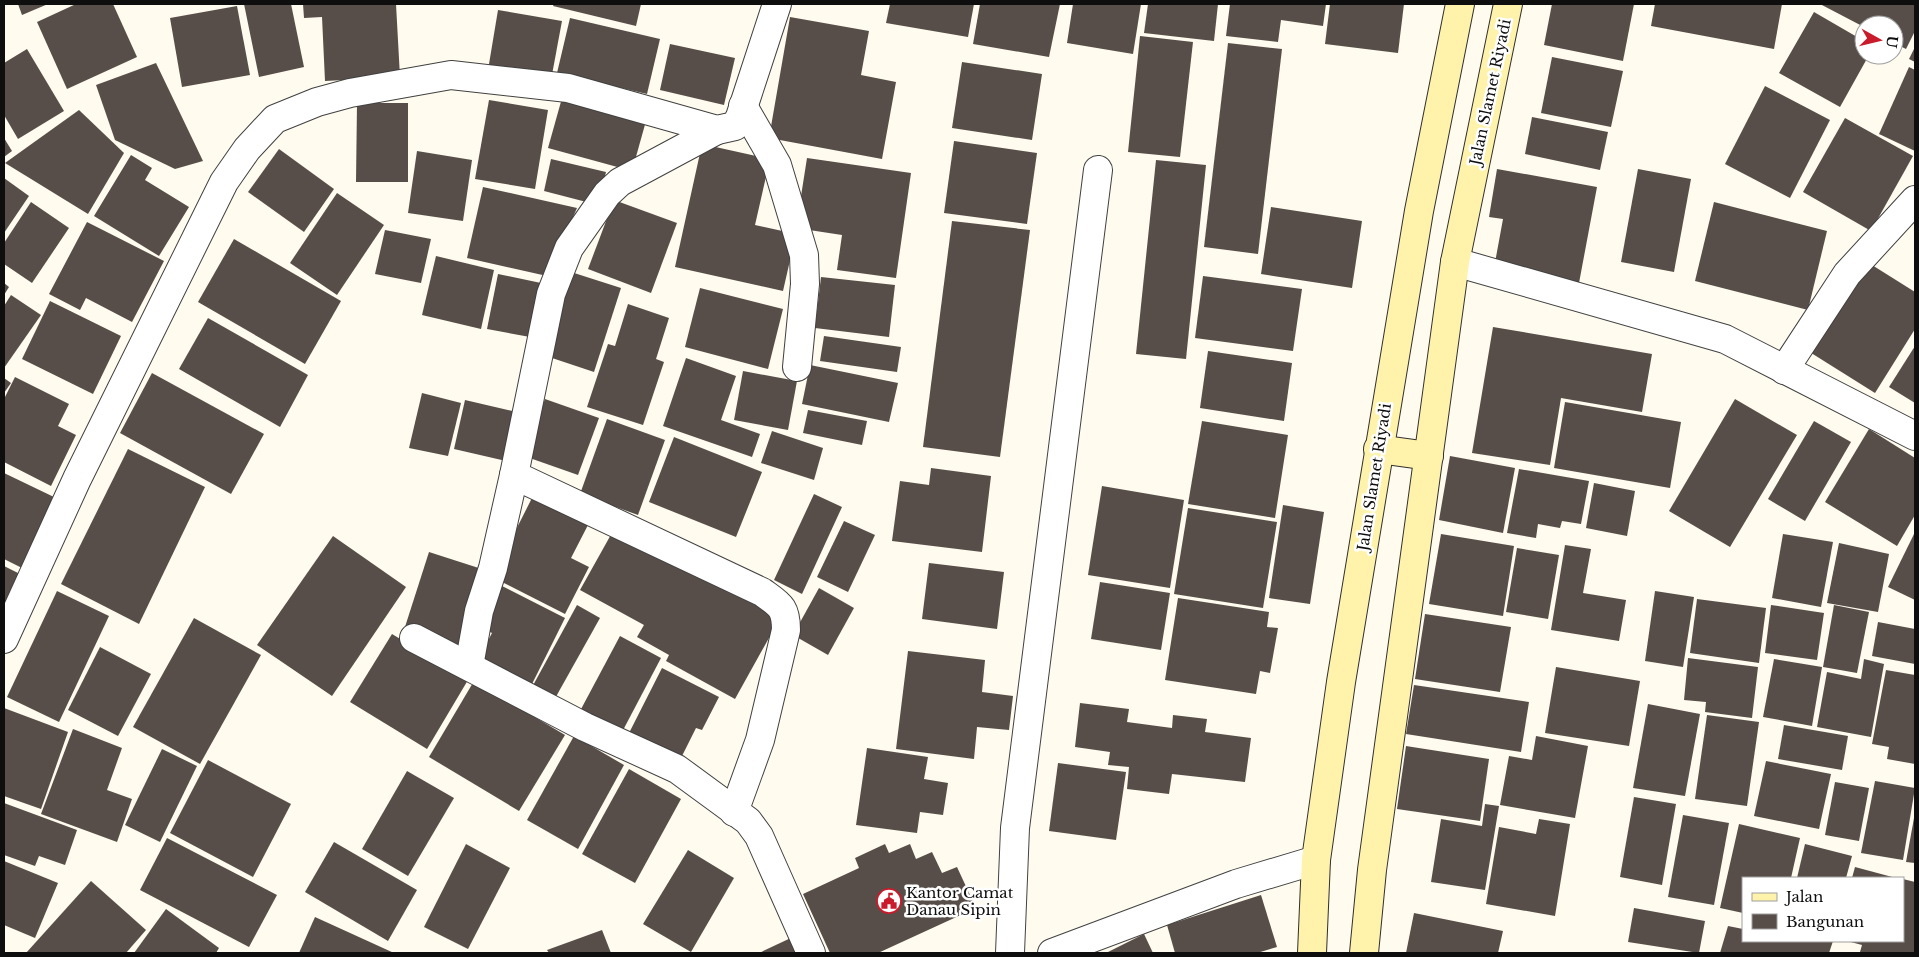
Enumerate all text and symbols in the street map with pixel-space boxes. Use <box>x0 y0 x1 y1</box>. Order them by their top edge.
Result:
north arrow <box>1854 15 1904 65</box>
street label: Jalan Slamet Riyadi <box>1465 17 1515 169</box>
text: U <box>1882 34 1902 50</box>
street label: Jalan Slamet Riyadi <box>1353 402 1395 554</box>
legend <box>1742 877 1904 942</box>
place label: Kantor Camat Danau Sipin <box>906 883 1014 919</box>
text: Jalan <box>1784 887 1823 906</box>
public building icon: Kantor Camat Danau Sipin <box>876 888 902 914</box>
text: Bangunan <box>1786 912 1864 931</box>

